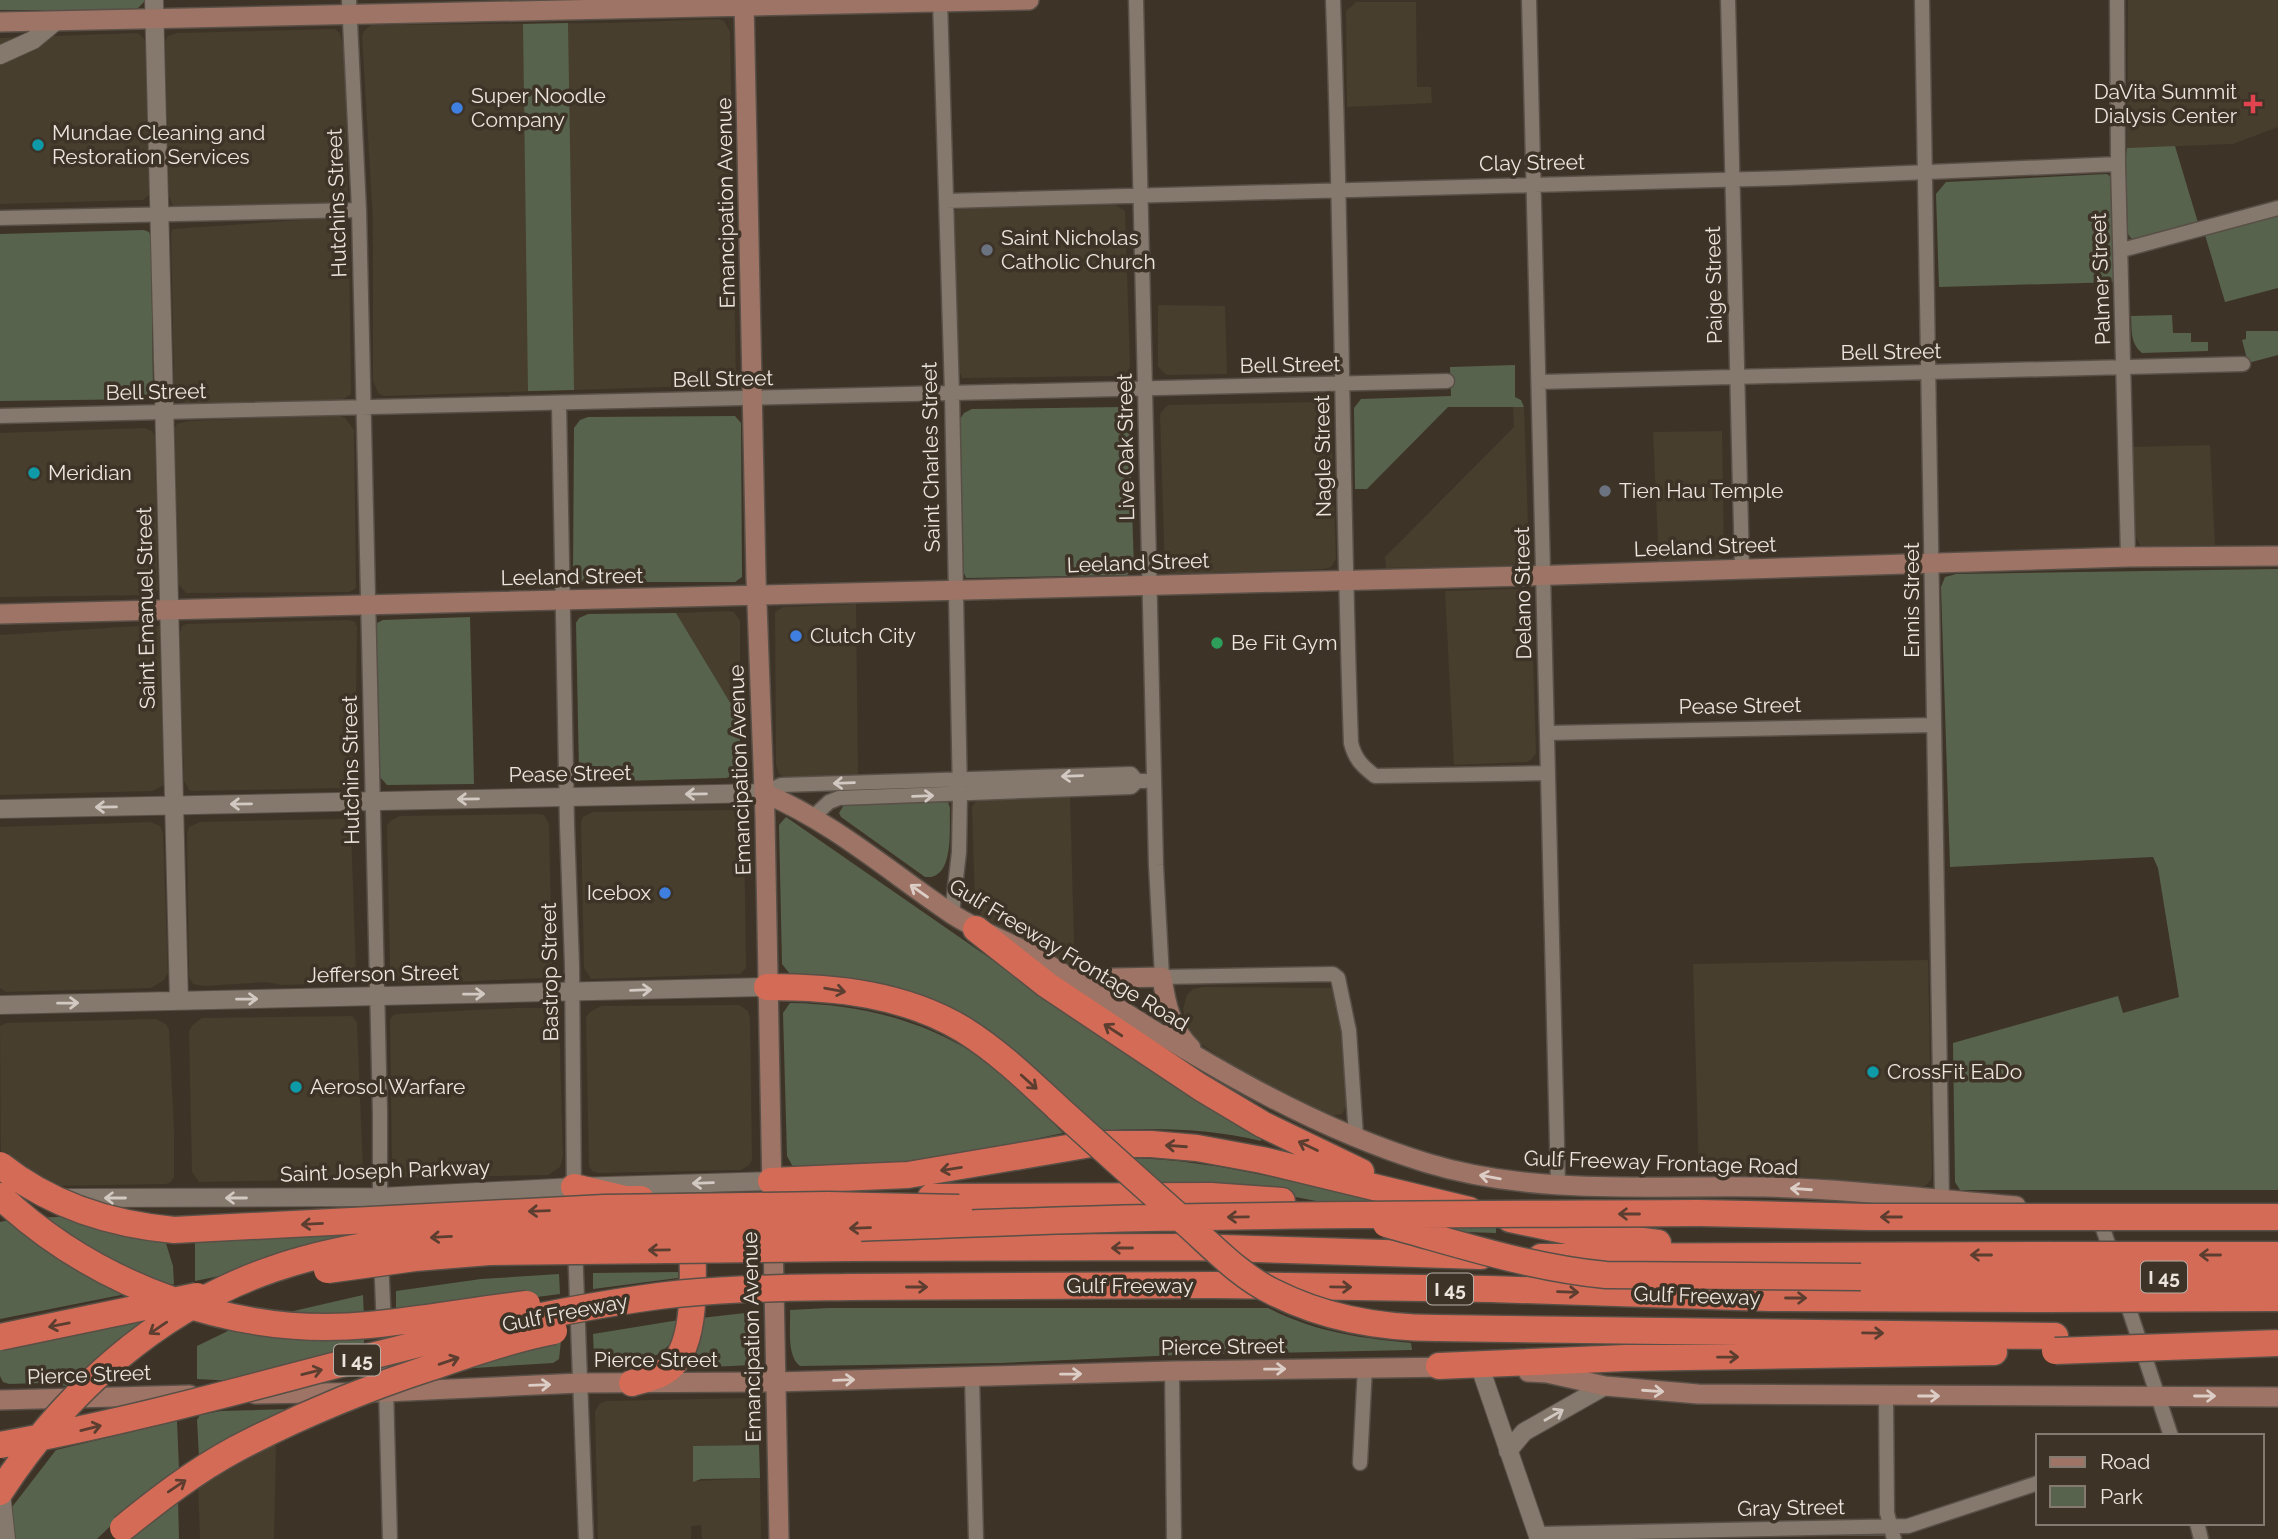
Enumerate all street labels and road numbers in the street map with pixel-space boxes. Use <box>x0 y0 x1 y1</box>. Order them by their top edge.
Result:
street label: Emancipation Avenue <box>711 97 740 309</box>
street label: Hutchins Street <box>321 128 352 278</box>
street label: Clay Street <box>1479 149 1585 176</box>
street label: Palmer Street <box>2086 213 2115 346</box>
street label: Paige Street <box>1700 226 1727 344</box>
street label: Bell Street <box>1840 338 1942 365</box>
street label: Bell Street <box>1239 351 1341 378</box>
street label: Saint Charles Street <box>916 362 945 552</box>
street label: Bell Street <box>672 365 774 392</box>
street label: Live Oak Street <box>1112 373 1139 521</box>
street label: Bell Street <box>105 378 207 405</box>
street label: Nagle Street <box>1309 395 1336 517</box>
street label: Saint Emanuel Street <box>131 507 160 709</box>
street label: Delano Street <box>1509 526 1536 660</box>
street label: Leeland Street <box>1633 532 1777 561</box>
street label: Ennis Street <box>1899 542 1924 658</box>
street label: Leeland Street <box>1066 548 1210 577</box>
street label: Leeland Street <box>500 563 644 590</box>
street label: Emancipation Avenue <box>723 664 756 876</box>
street label: Pease Street <box>1678 692 1802 719</box>
street label: Hutchins Street <box>337 695 364 845</box>
street label: Pease Street <box>508 760 632 787</box>
street label: Gulf Freeway Frontage Road <box>945 873 1193 1036</box>
street label: Bastrop Street <box>536 902 563 1042</box>
street label: Jefferson Street <box>307 960 459 987</box>
street label: Gulf Freeway Frontage Road <box>1523 1145 1799 1180</box>
street label: Saint Joseph Parkway <box>279 1154 491 1187</box>
street label: Emancipation Avenue <box>737 1231 766 1443</box>
road number: I 45 <box>2141 1261 2187 1292</box>
street label: Gulf Freeway <box>1066 1273 1194 1298</box>
road number: I 45 <box>1427 1274 1473 1304</box>
street label: Gulf Freeway <box>1633 1281 1761 1310</box>
street label: Gulf Freeway <box>500 1288 630 1337</box>
street label: Pierce Street <box>1161 1333 1285 1360</box>
road number: I 45 <box>334 1344 380 1376</box>
street label: Pierce Street <box>594 1347 718 1372</box>
street label: Pierce Street <box>26 1360 152 1389</box>
street label: Gray Street <box>1737 1494 1845 1521</box>

